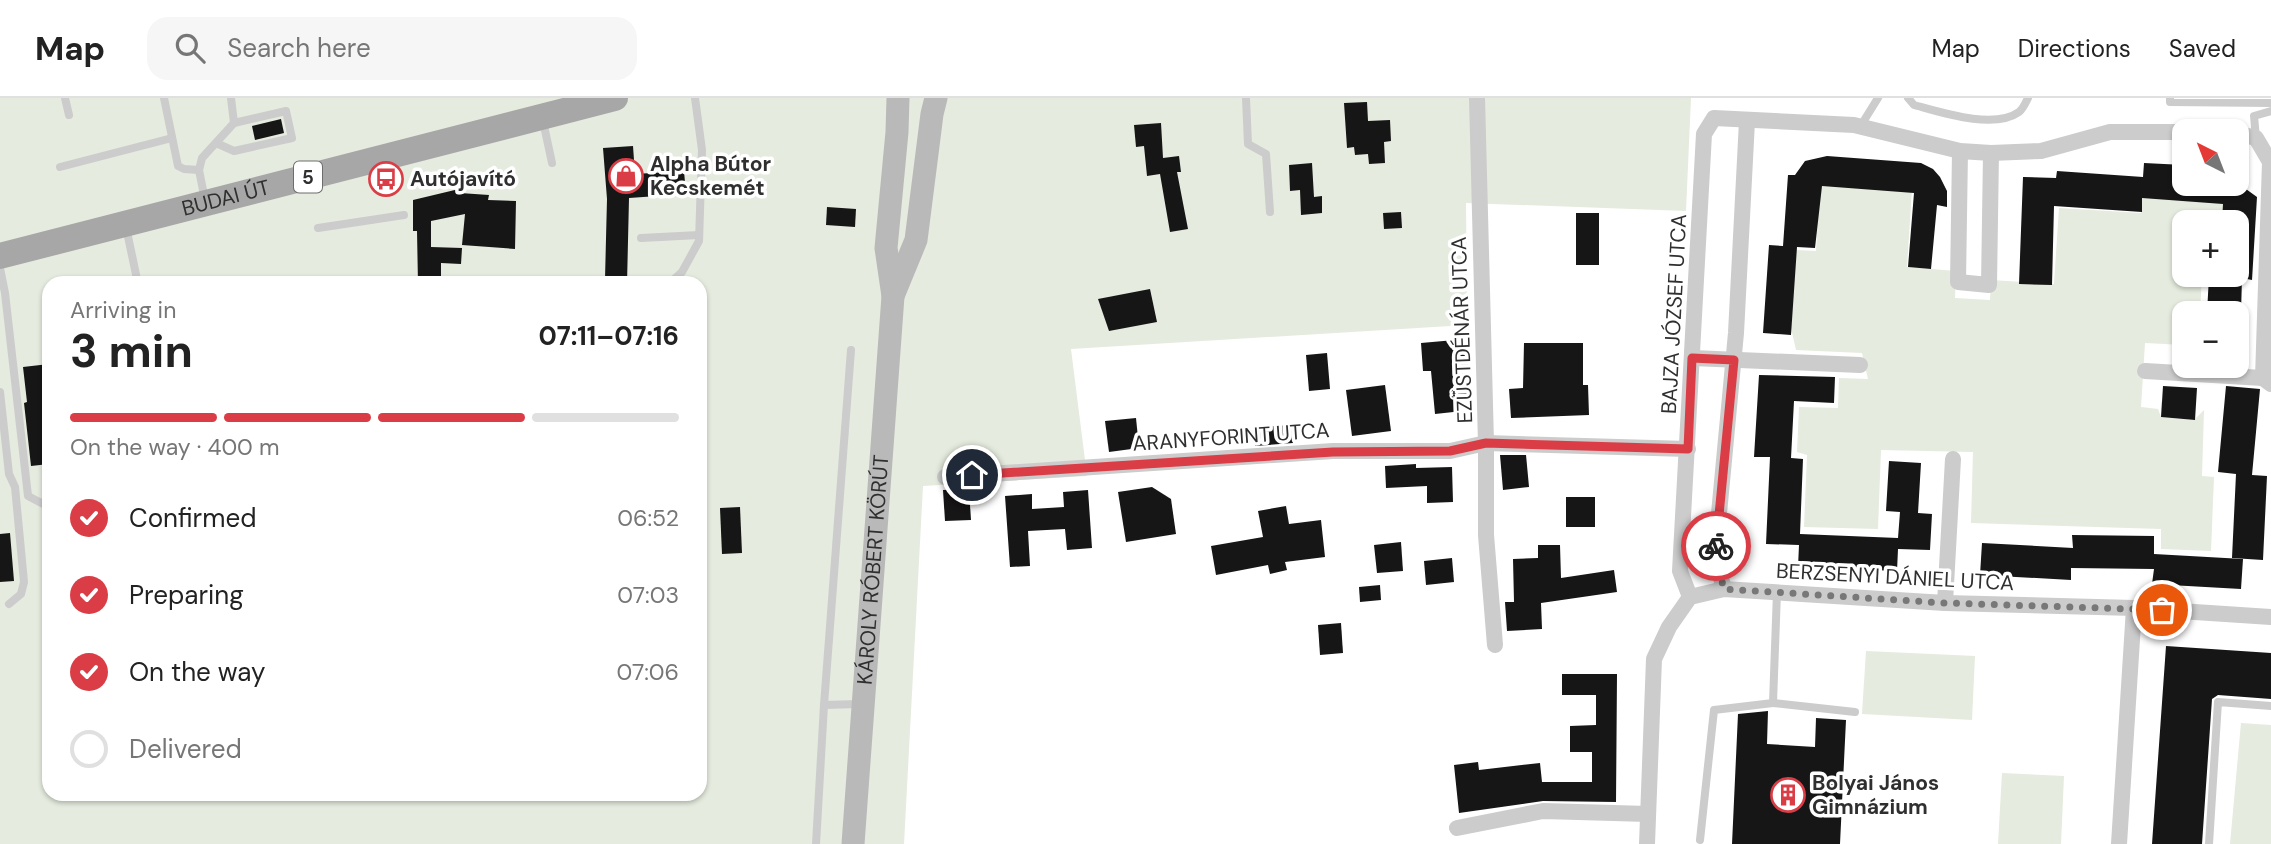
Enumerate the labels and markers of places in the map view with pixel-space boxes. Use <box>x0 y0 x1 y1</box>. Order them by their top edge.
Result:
place label: Alpha Bútor Kecskemét <box>650 150 771 202</box>
shop icon: Alpha Bútor Kecskemét <box>607 157 645 195</box>
bus stop icon: Autójavító <box>367 160 405 198</box>
place label: Autójavító <box>410 165 516 193</box>
pin <box>942 445 1002 505</box>
pin <box>2132 580 2192 640</box>
place label: Bolyai János Gimnázium <box>1812 769 1939 821</box>
building icon: Bolyai János Gimnázium <box>1769 776 1807 814</box>

